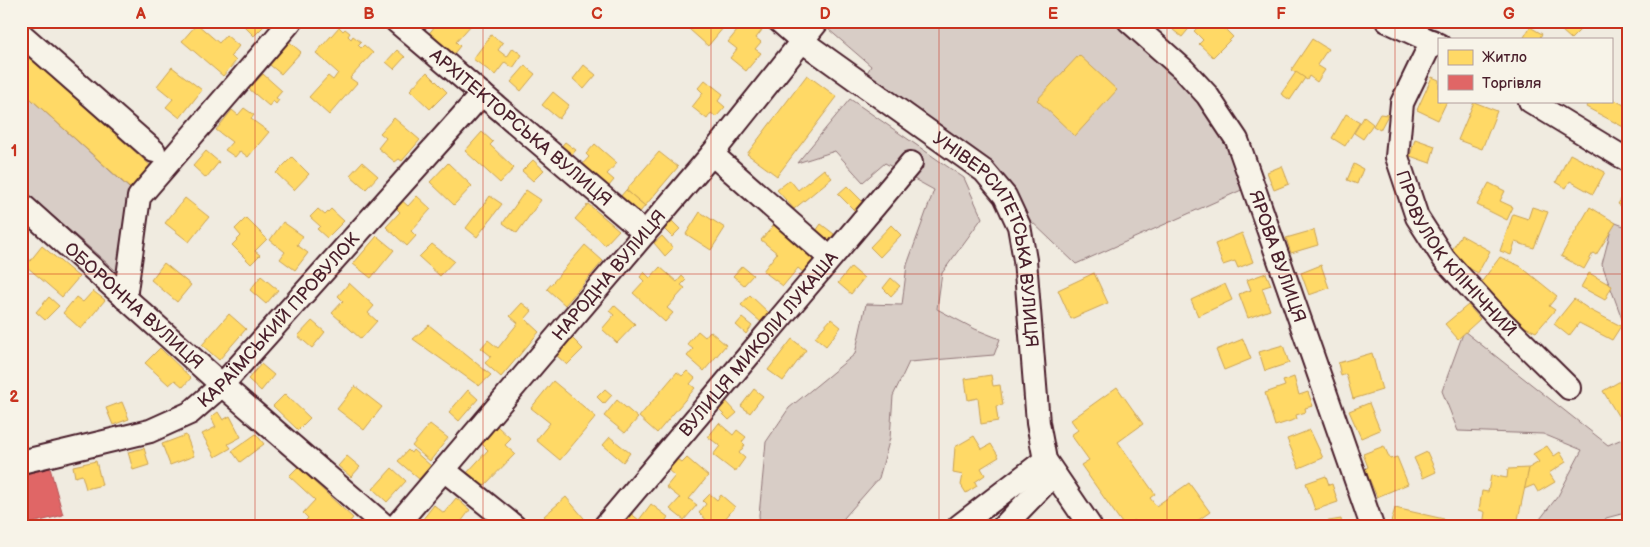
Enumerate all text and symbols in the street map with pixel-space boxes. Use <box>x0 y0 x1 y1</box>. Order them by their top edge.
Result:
text: A <box>135 5 146 24</box>
text: B <box>363 5 375 24</box>
text: C <box>591 5 603 24</box>
text: D <box>819 5 831 24</box>
text: E <box>1048 5 1058 24</box>
text: F <box>1276 5 1286 24</box>
text: G <box>1503 5 1515 24</box>
legend <box>1438 38 1612 102</box>
street label: АРХІТЕКТОРСЬКА ВУЛИЦЯ <box>425 44 616 211</box>
text: Житло <box>1482 48 1527 67</box>
text: Торгівля <box>1482 74 1541 93</box>
street label: УНІВЕРСИТЕТСЬКА ВУЛИЦЯ <box>929 128 1042 348</box>
text: 1 <box>11 142 17 161</box>
street label: ПРОВУЛОК КЛІНІЧНИЙ <box>1391 168 1521 341</box>
street label: ЯРОВА ВУЛИЦЯ <box>1244 188 1310 325</box>
street label: НАРОДНА ВУЛИЦЯ <box>548 206 671 345</box>
street label: КАРАЇМСЬКИЙ ПРОВУЛОК <box>194 228 364 412</box>
street label: ОБОРОННА ВУЛИЦЯ <box>60 238 207 374</box>
street label: ВУЛИЦЯ МИКОЛИ ЛУКАША <box>675 248 843 441</box>
text: 2 <box>9 388 19 407</box>

